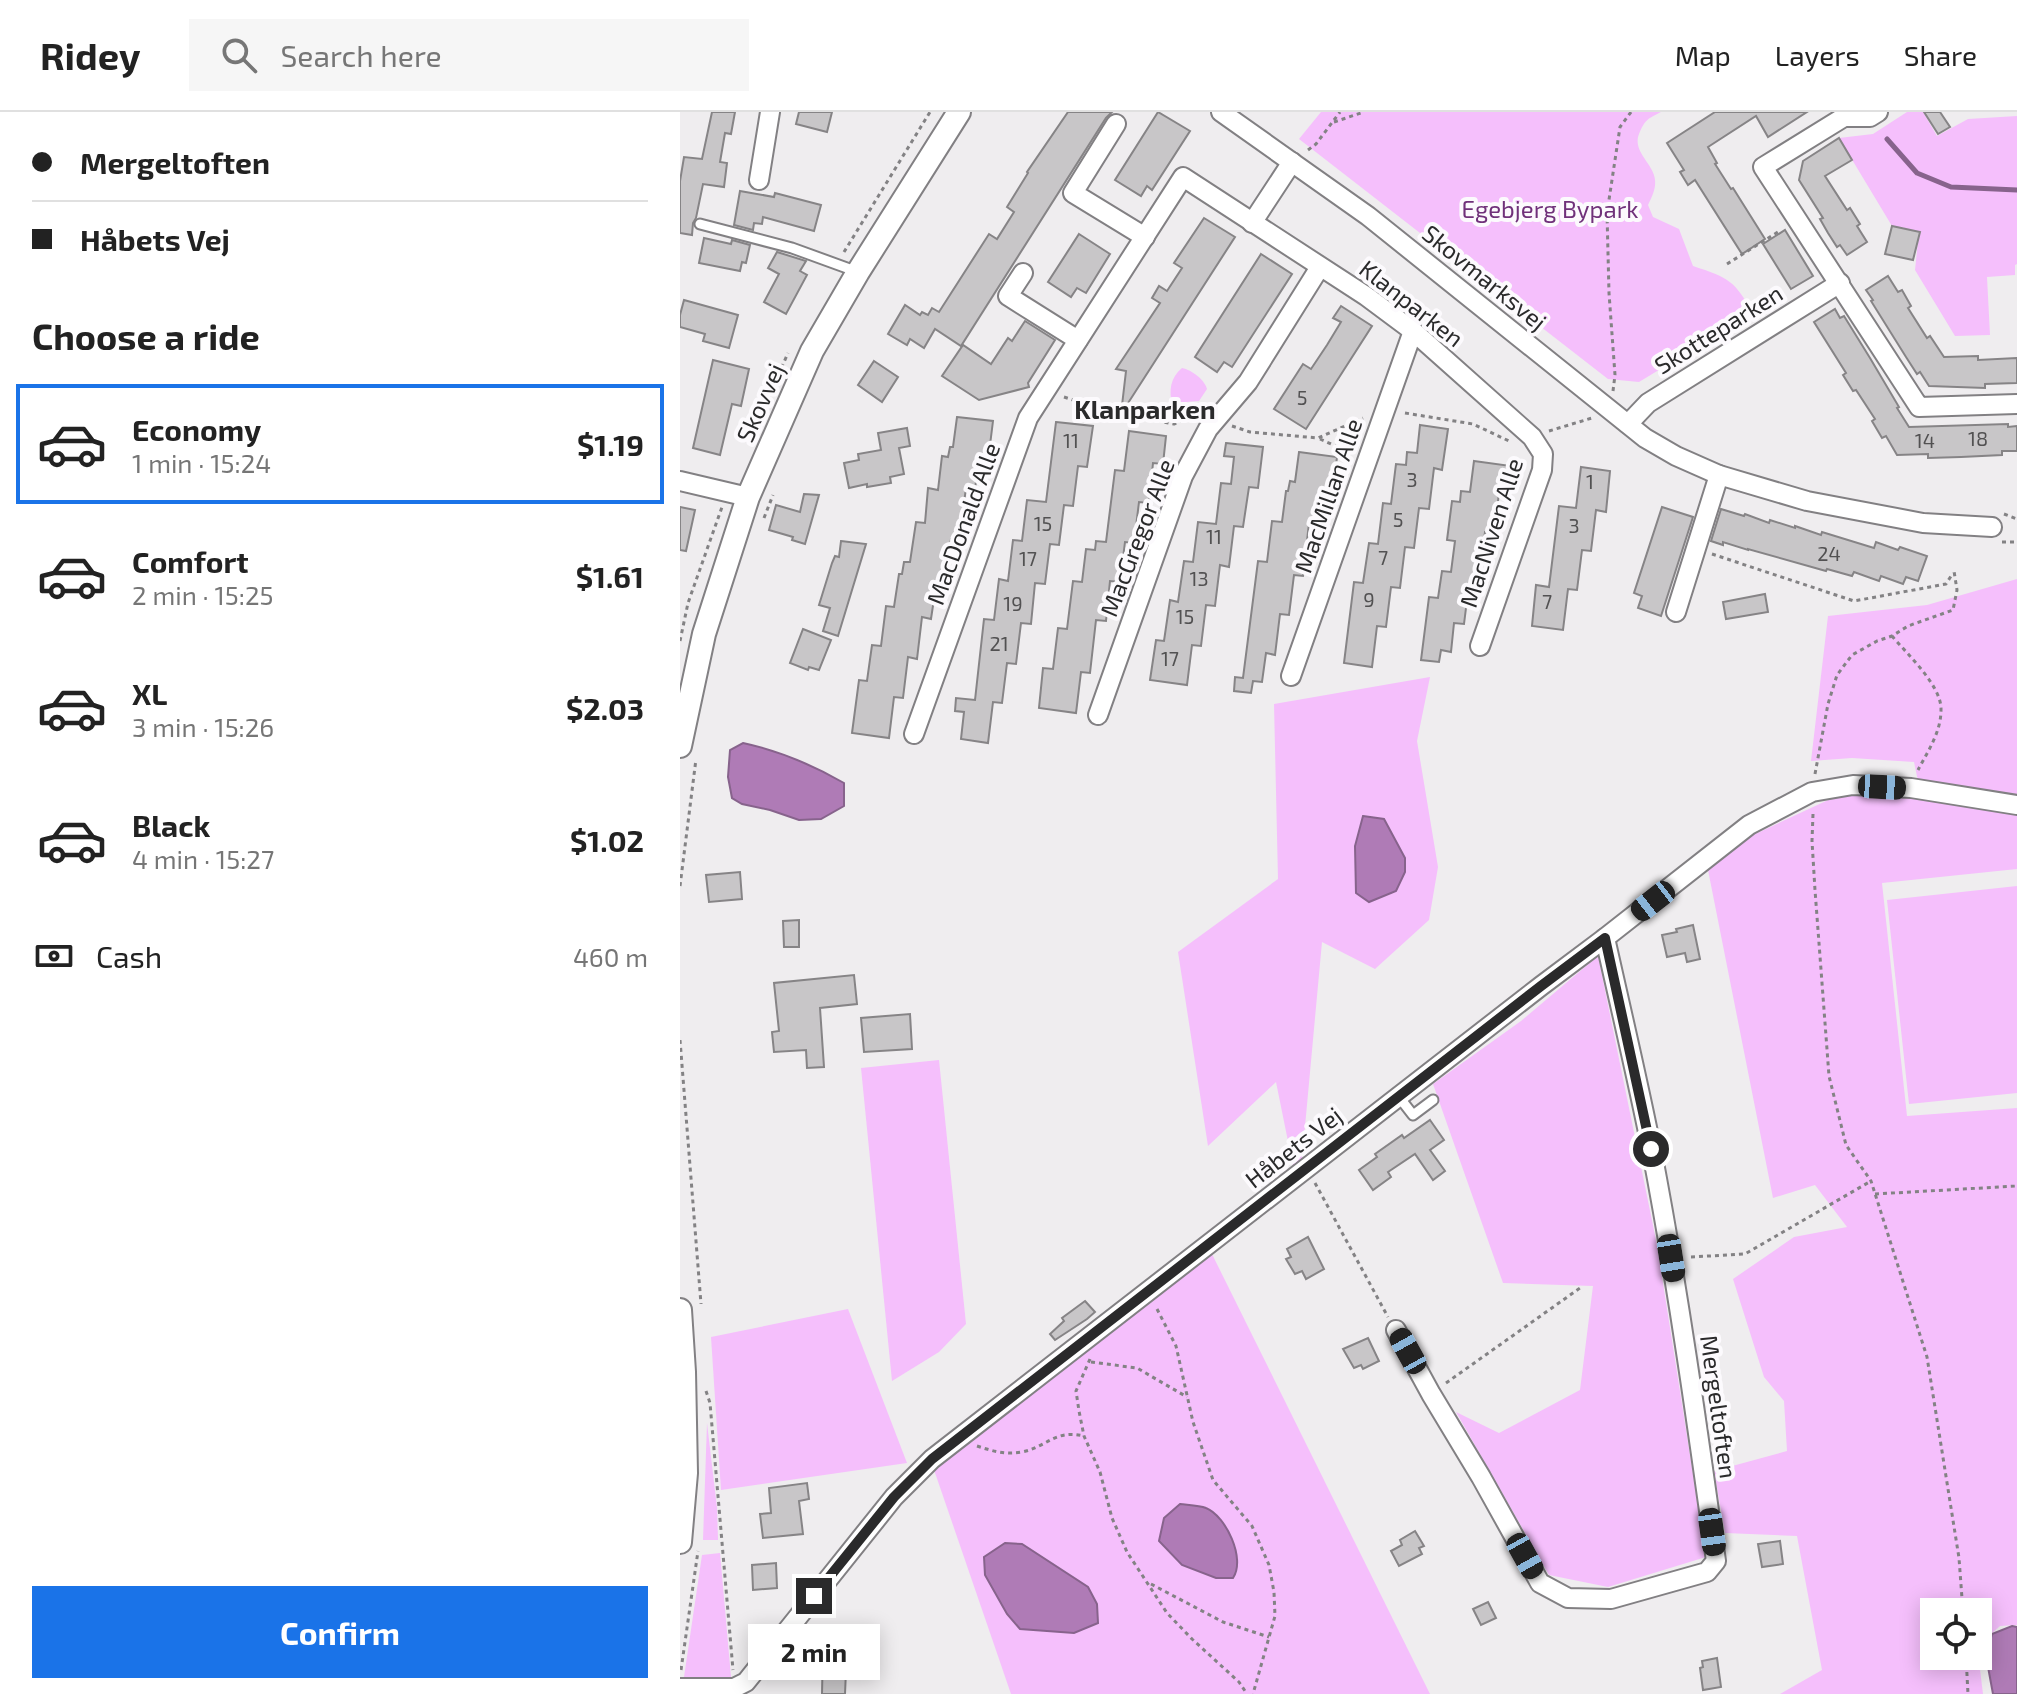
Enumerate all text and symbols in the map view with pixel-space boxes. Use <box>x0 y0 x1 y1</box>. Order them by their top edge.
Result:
search box <box>189 19 749 91</box>
text: Ridey <box>40 32 141 78</box>
icon: search <box>217 33 261 77</box>
text: Search here <box>281 37 442 73</box>
text: Map <box>1675 38 1731 72</box>
text: Layers <box>1775 38 1860 72</box>
text: Share <box>1904 38 1977 72</box>
text: Mergeltoften <box>80 144 270 180</box>
park label: Egebjerg Bypark <box>1462 194 1638 223</box>
street label: Skovmarksvej <box>1417 218 1553 336</box>
text: Håbets Vej <box>80 221 230 257</box>
street label: Klanparken <box>1354 253 1470 352</box>
street label: Skotteparken <box>1649 278 1788 380</box>
text: Choose a ride <box>32 314 260 357</box>
street label: Skovvej <box>730 359 790 446</box>
house number: 5 <box>1297 385 1307 409</box>
district label: Klanparken <box>1074 393 1216 424</box>
icon: car <box>36 408 108 480</box>
text: Economy <box>132 411 261 447</box>
street label: MacMillan Alle <box>1288 415 1368 576</box>
text: $1.19 <box>577 426 644 462</box>
house number: 18 <box>1968 426 1988 450</box>
house number: 11 <box>1063 428 1079 452</box>
house number: 14 <box>1915 428 1935 452</box>
street label: MacDonald Alle <box>920 438 1005 609</box>
text: 1 min · 15:24 <box>132 447 271 478</box>
street label: MacNiven Alle <box>1453 454 1528 611</box>
street label: MacGregor Alle <box>1093 455 1180 620</box>
house number: 3 <box>1406 467 1418 491</box>
house number: 1 <box>1586 469 1594 493</box>
house number: 5 <box>1393 507 1403 531</box>
house number: 15 <box>1034 511 1052 535</box>
house number: 3 <box>1568 513 1580 537</box>
house number: 11 <box>1206 524 1222 548</box>
icon: car <box>36 540 108 612</box>
house number: 24 <box>1817 541 1841 565</box>
text: Comfort <box>132 543 249 579</box>
house number: 7 <box>1378 545 1388 569</box>
house number: 17 <box>1019 546 1037 570</box>
text: $1.61 <box>576 558 644 594</box>
house number: 13 <box>1189 566 1209 590</box>
text: 2 min · 15:25 <box>132 579 273 610</box>
house number: 9 <box>1363 587 1375 611</box>
house number: 7 <box>1542 589 1552 613</box>
house number: 19 <box>1003 591 1023 615</box>
house number: 15 <box>1176 604 1194 628</box>
house number: 21 <box>989 631 1009 655</box>
house number: 17 <box>1161 646 1179 670</box>
icon: car <box>36 672 108 744</box>
text: XL <box>132 675 167 711</box>
text: $2.03 <box>566 690 644 726</box>
text: 3 min · 15:26 <box>132 711 274 742</box>
car <box>1857 774 1907 800</box>
icon: car <box>36 804 108 876</box>
text: Black <box>132 807 210 843</box>
text: $1.02 <box>570 822 644 858</box>
text: 4 min · 15:27 <box>132 843 274 874</box>
car <box>1627 877 1679 925</box>
icon: cash <box>32 934 76 978</box>
text: Cash <box>96 938 162 974</box>
text: 460 m <box>573 941 648 972</box>
street label: Håbets Vej <box>1239 1100 1347 1193</box>
route start <box>1633 1131 1669 1167</box>
car <box>1655 1232 1687 1284</box>
car <box>1386 1324 1430 1378</box>
street label: Mergeltoften <box>1695 1333 1744 1480</box>
car <box>1697 1507 1727 1557</box>
car <box>1503 1529 1547 1583</box>
route end <box>796 1578 832 1614</box>
button: Confirm <box>32 1586 648 1678</box>
map controls <box>1920 1598 1992 1670</box>
button: locate <box>1920 1598 1992 1670</box>
callout: 2 min <box>748 1624 880 1680</box>
text: 2 min <box>781 1636 847 1667</box>

